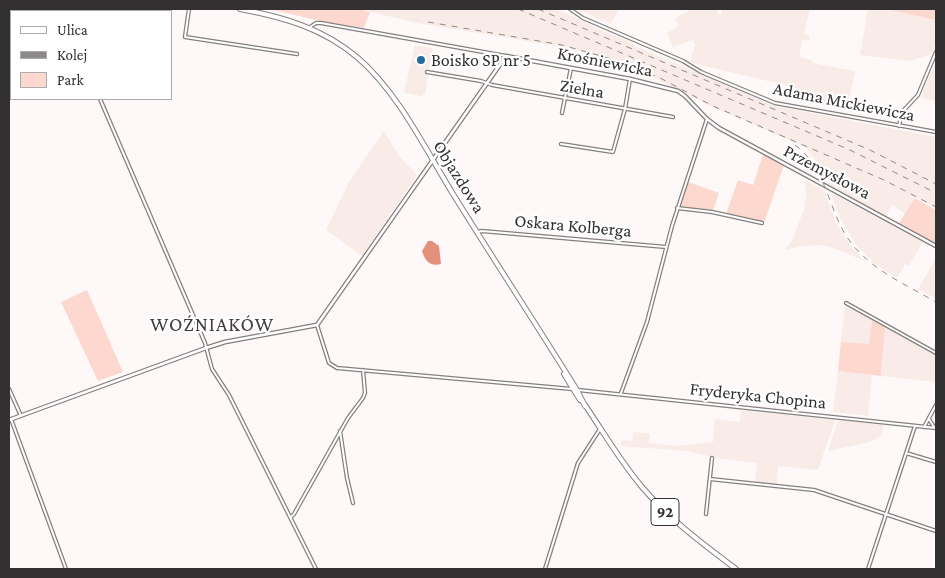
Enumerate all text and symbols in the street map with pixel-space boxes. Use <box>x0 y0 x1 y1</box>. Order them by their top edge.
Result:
legend <box>10 10 172 100</box>
text: Ulica <box>57 22 88 38</box>
street label: Krośniewicka <box>555 42 655 82</box>
text: Kolej <box>57 47 87 63</box>
place label: Boisko SP nr 5 <box>431 49 531 71</box>
marker: Boisko SP nr 5 <box>415 54 427 66</box>
text: Park <box>57 72 84 88</box>
street label: Zielna <box>558 74 606 104</box>
street label: Adama Mickiewicza <box>771 78 917 126</box>
street label: Objazdowa <box>428 137 490 217</box>
street label: Przemysłowa <box>780 140 874 204</box>
street label: Oskara Kolberga <box>513 210 633 242</box>
district label: WOŹNIAKÓW <box>149 313 275 337</box>
street label: Fryderyka Chopina <box>689 378 827 414</box>
road number: 92 <box>651 498 679 526</box>

